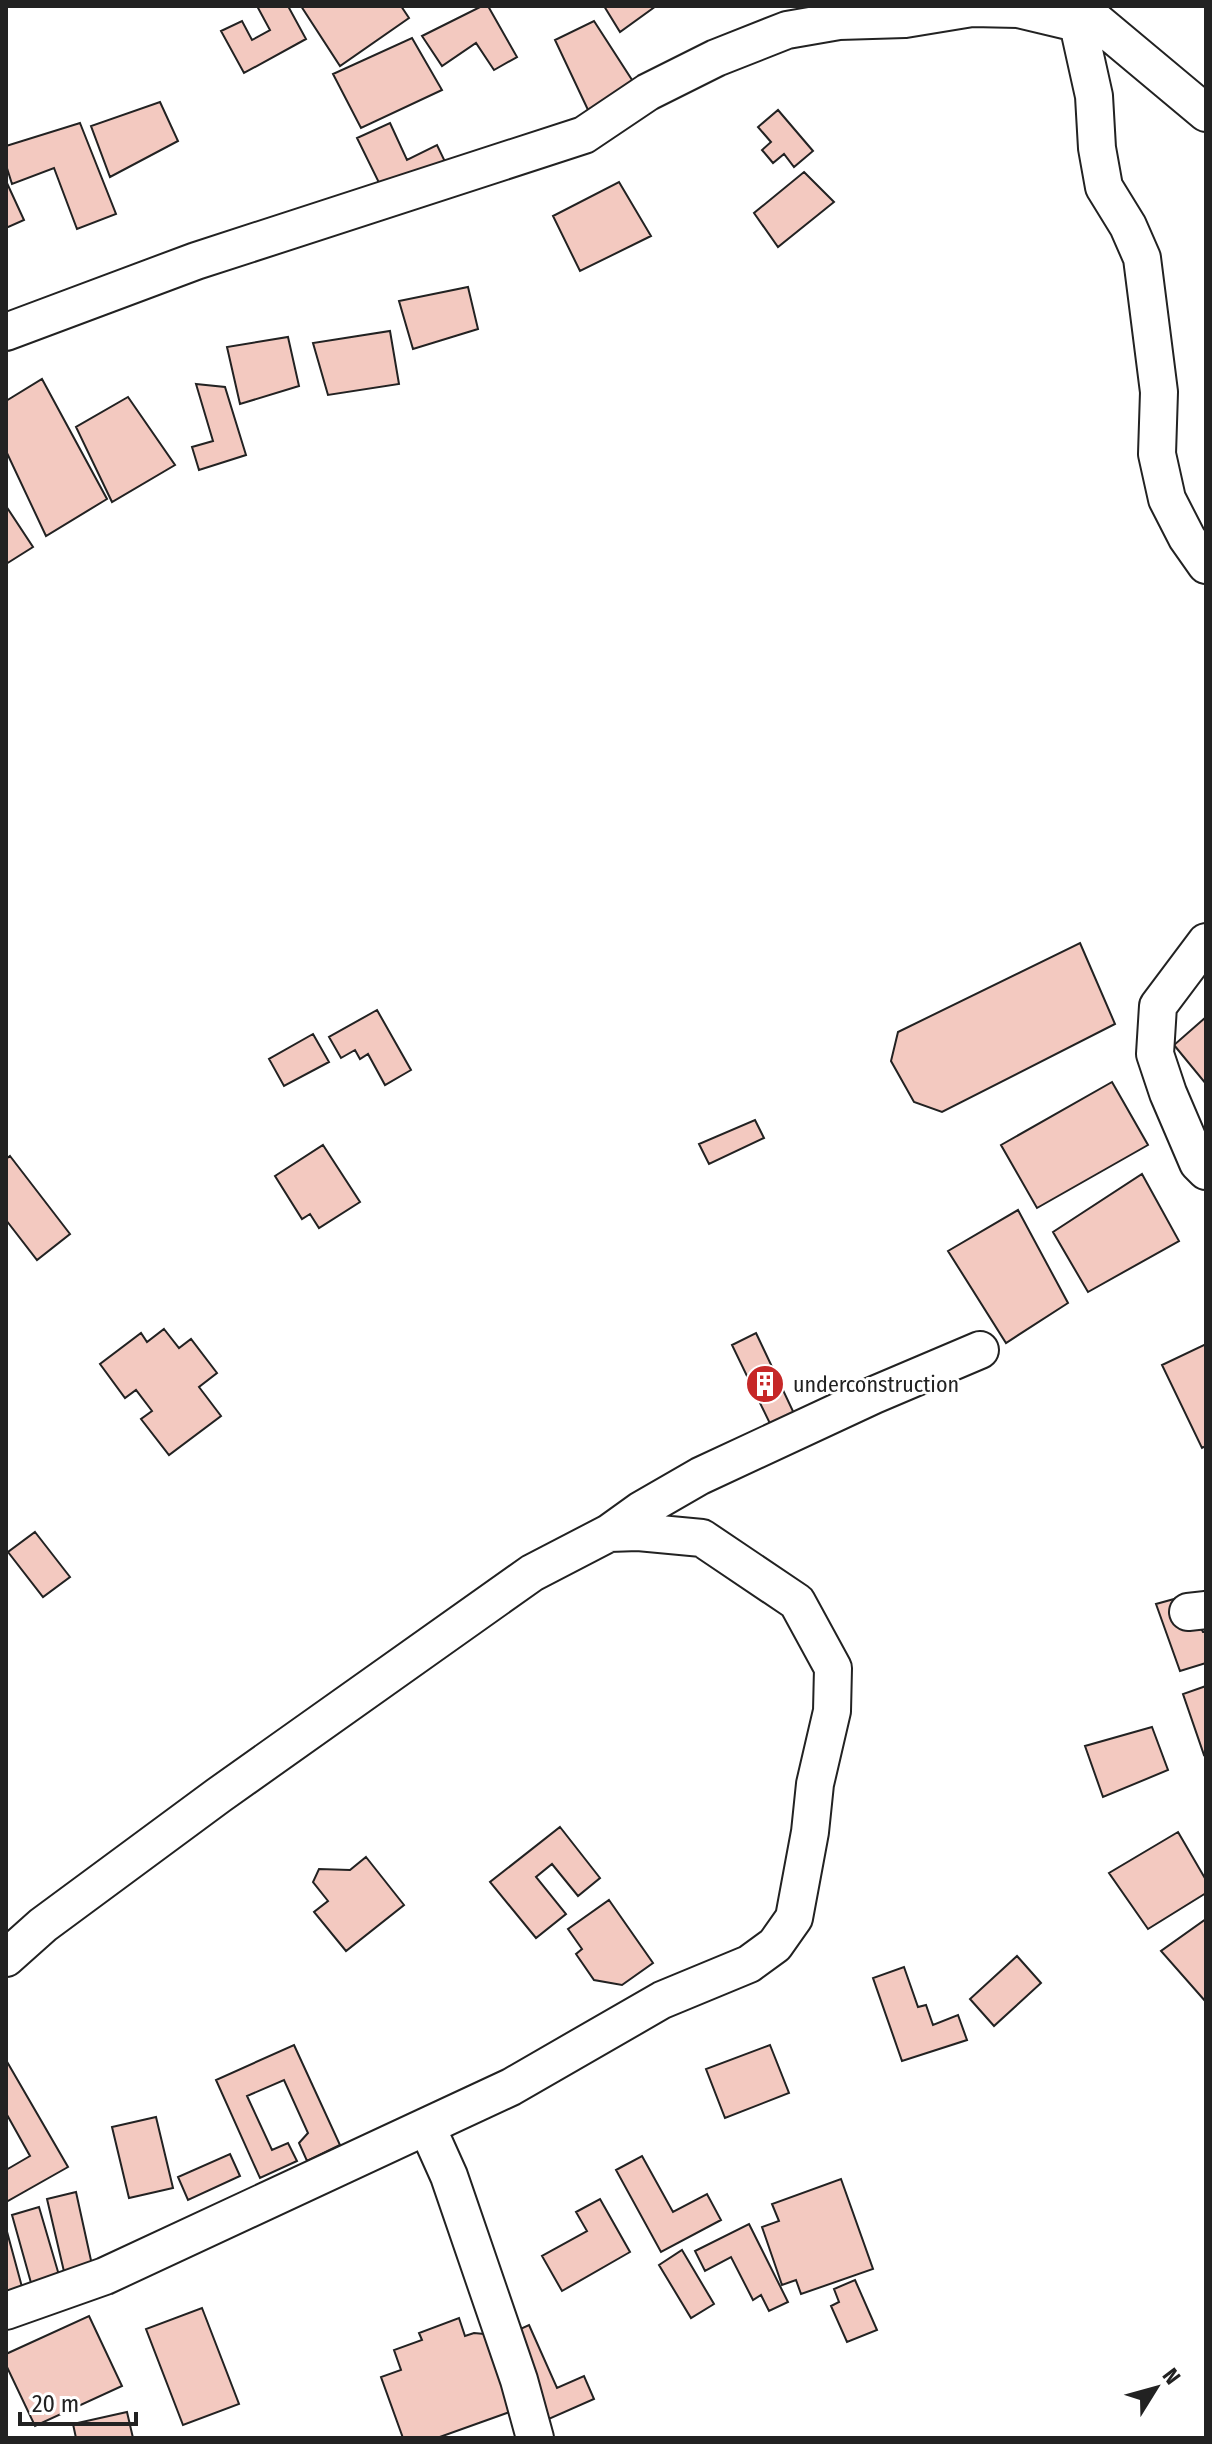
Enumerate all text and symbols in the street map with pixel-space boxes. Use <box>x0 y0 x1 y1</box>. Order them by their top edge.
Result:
building icon: underconstruction <box>744 1363 786 1405</box>
place label: underconstruction <box>793 1371 959 1398</box>
north arrow <box>1116 2348 1196 2428</box>
text: N <box>1157 2363 1186 2390</box>
scale bar <box>20 2376 136 2426</box>
text: 20 m <box>32 2390 79 2418</box>

